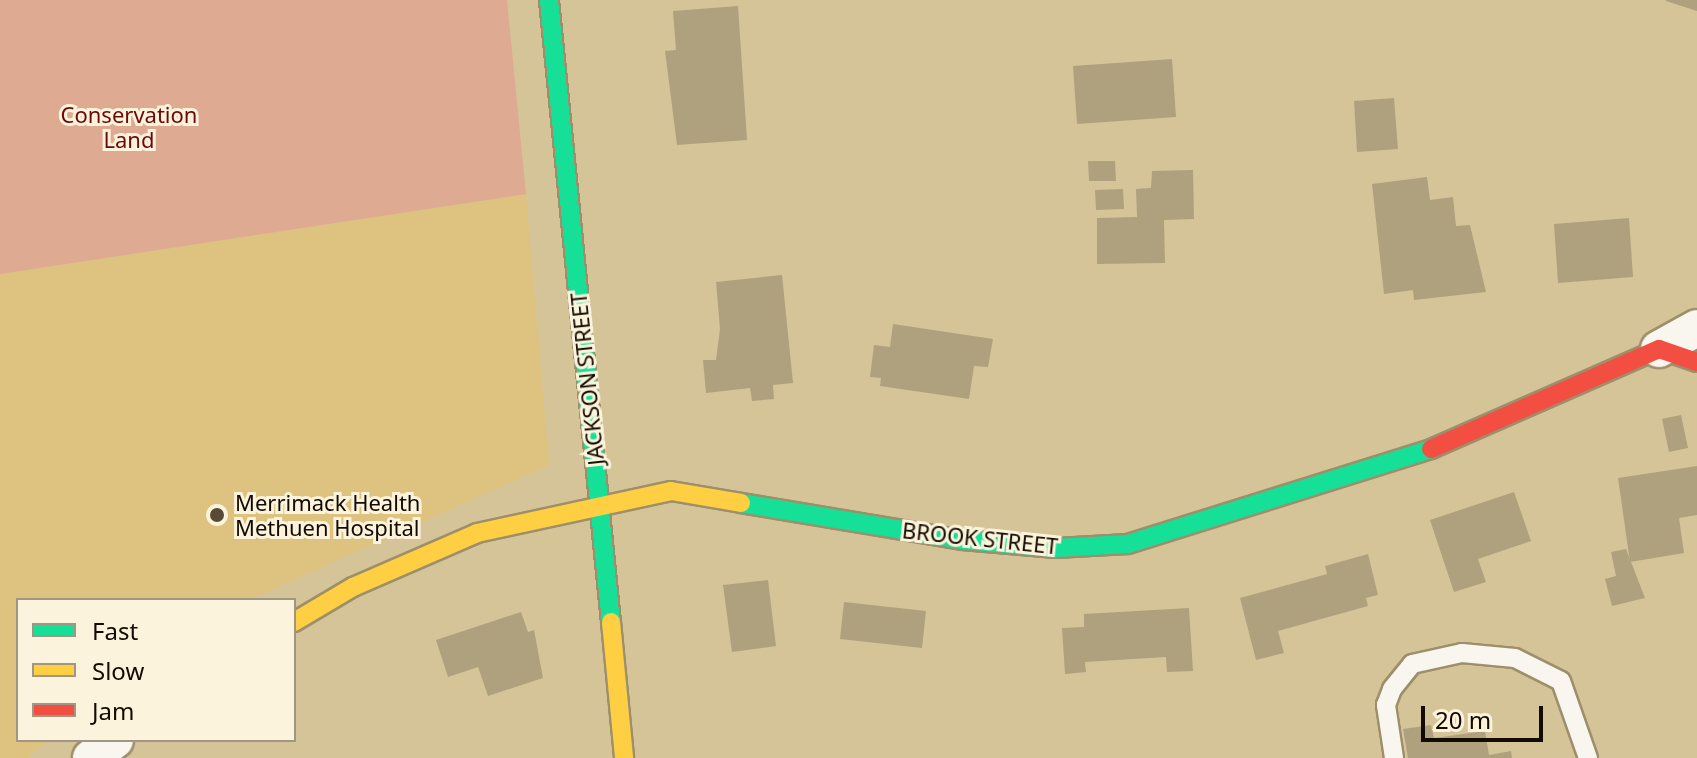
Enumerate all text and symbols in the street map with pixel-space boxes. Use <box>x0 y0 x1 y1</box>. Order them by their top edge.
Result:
park label: Conservation Land <box>61 101 197 152</box>
street label: JACKSON STREET <box>565 291 609 467</box>
place label: Merrimack Health Methuen Hospital <box>235 489 420 540</box>
marker: Merrimack Health Methuen Hospital <box>206 504 228 526</box>
street label: BROOK STREET <box>901 517 1059 559</box>
legend <box>16 598 296 742</box>
text: Fast <box>92 614 138 647</box>
text: Slow <box>92 654 144 687</box>
scale bar <box>1425 690 1547 740</box>
text: Jam <box>92 694 134 727</box>
text: 20 m <box>1435 703 1491 736</box>

